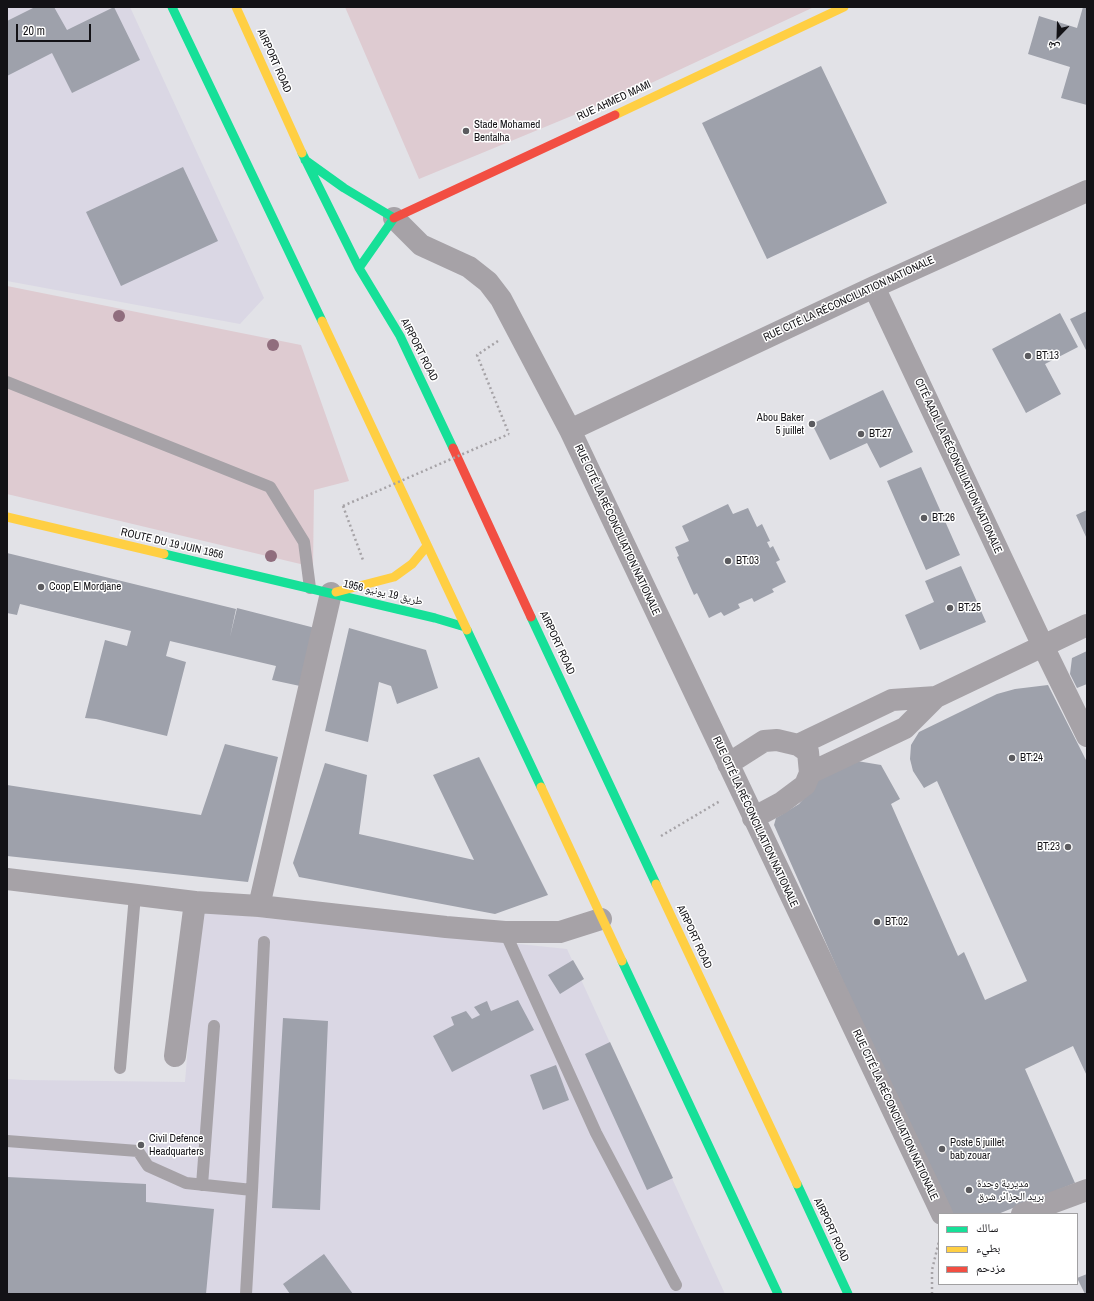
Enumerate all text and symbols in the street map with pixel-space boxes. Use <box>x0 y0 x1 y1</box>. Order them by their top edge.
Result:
scale bar <box>18 16 93 42</box>
north arrow <box>1038 16 1078 56</box>
text: 20 m <box>23 23 45 39</box>
street label: AIRPORT ROAD <box>254 27 294 95</box>
text: ش <box>1045 38 1061 56</box>
street label: RUE AHMED MAMI <box>575 78 653 124</box>
place label: Stade Mohamed Bentalha <box>474 118 540 144</box>
marker: Stade Mohamed Bentalha <box>461 126 471 136</box>
street label: RUE CITÉ LA RÉCONCILIATION NATIONALE <box>761 253 937 345</box>
street label: AIRPORT ROAD <box>398 316 440 384</box>
place label: BT:13 <box>1036 349 1059 363</box>
marker: BT:13 <box>1023 351 1033 361</box>
street label: CITÉ AADL LA RÉCONCILIATION NATIONALE <box>912 376 1004 556</box>
place label: Abou Baker 5 juillet <box>757 411 804 437</box>
marker: Abou Baker 5 juillet <box>807 419 817 429</box>
place label: BT:27 <box>869 427 892 441</box>
marker: BT:27 <box>856 429 866 439</box>
street label: RUE CITÉ LA RÉCONCILIATION NATIONALE <box>571 442 663 618</box>
place label: BT:26 <box>932 511 955 525</box>
marker: BT:26 <box>919 513 929 523</box>
street label: ROUTE DU 19 JUIN 1956 <box>119 526 225 562</box>
place label: BT:03 <box>736 554 759 568</box>
marker: BT:03 <box>723 556 733 566</box>
street label: طريق 19 يونيو 1956 <box>342 577 424 609</box>
place label: Coop El Mordjane <box>49 580 121 594</box>
marker: Coop El Mordjane <box>36 582 46 592</box>
place label: BT:25 <box>958 601 981 615</box>
marker: BT:25 <box>945 603 955 613</box>
street label: AIRPORT ROAD <box>537 609 577 677</box>
street label: RUE CITÉ LA RÉCONCILIATION NATIONALE <box>709 734 801 910</box>
place label: BT:24 <box>1020 751 1043 765</box>
marker: BT:24 <box>1007 753 1017 763</box>
place label: BT:23 <box>1037 840 1060 854</box>
marker: BT:23 <box>1063 842 1073 852</box>
street label: AIRPORT ROAD <box>674 903 714 971</box>
place label: BT:02 <box>885 915 908 929</box>
marker: BT:02 <box>872 917 882 927</box>
street label: RUE CITÉ LA RÉCONCILIATION NATIONALE <box>849 1027 941 1203</box>
place label: Civil Defence Headquarters <box>149 1132 204 1158</box>
place label: Poste 5 juillet bab zouar <box>950 1136 1004 1162</box>
marker: Civil Defence Headquarters <box>136 1140 146 1150</box>
marker: Poste 5 juillet bab zouar <box>937 1144 947 1154</box>
place label: مديرية وحدة بريد الجزائر شرق <box>977 1177 1044 1203</box>
marker: مديرية وحدة بريد الجزائر شرق <box>964 1185 974 1195</box>
street label: AIRPORT ROAD <box>811 1196 851 1264</box>
legend <box>938 1213 1078 1285</box>
text: سالك <box>976 1220 998 1236</box>
text: بطيء <box>976 1240 1000 1256</box>
text: مزدحم <box>976 1260 1005 1276</box>

